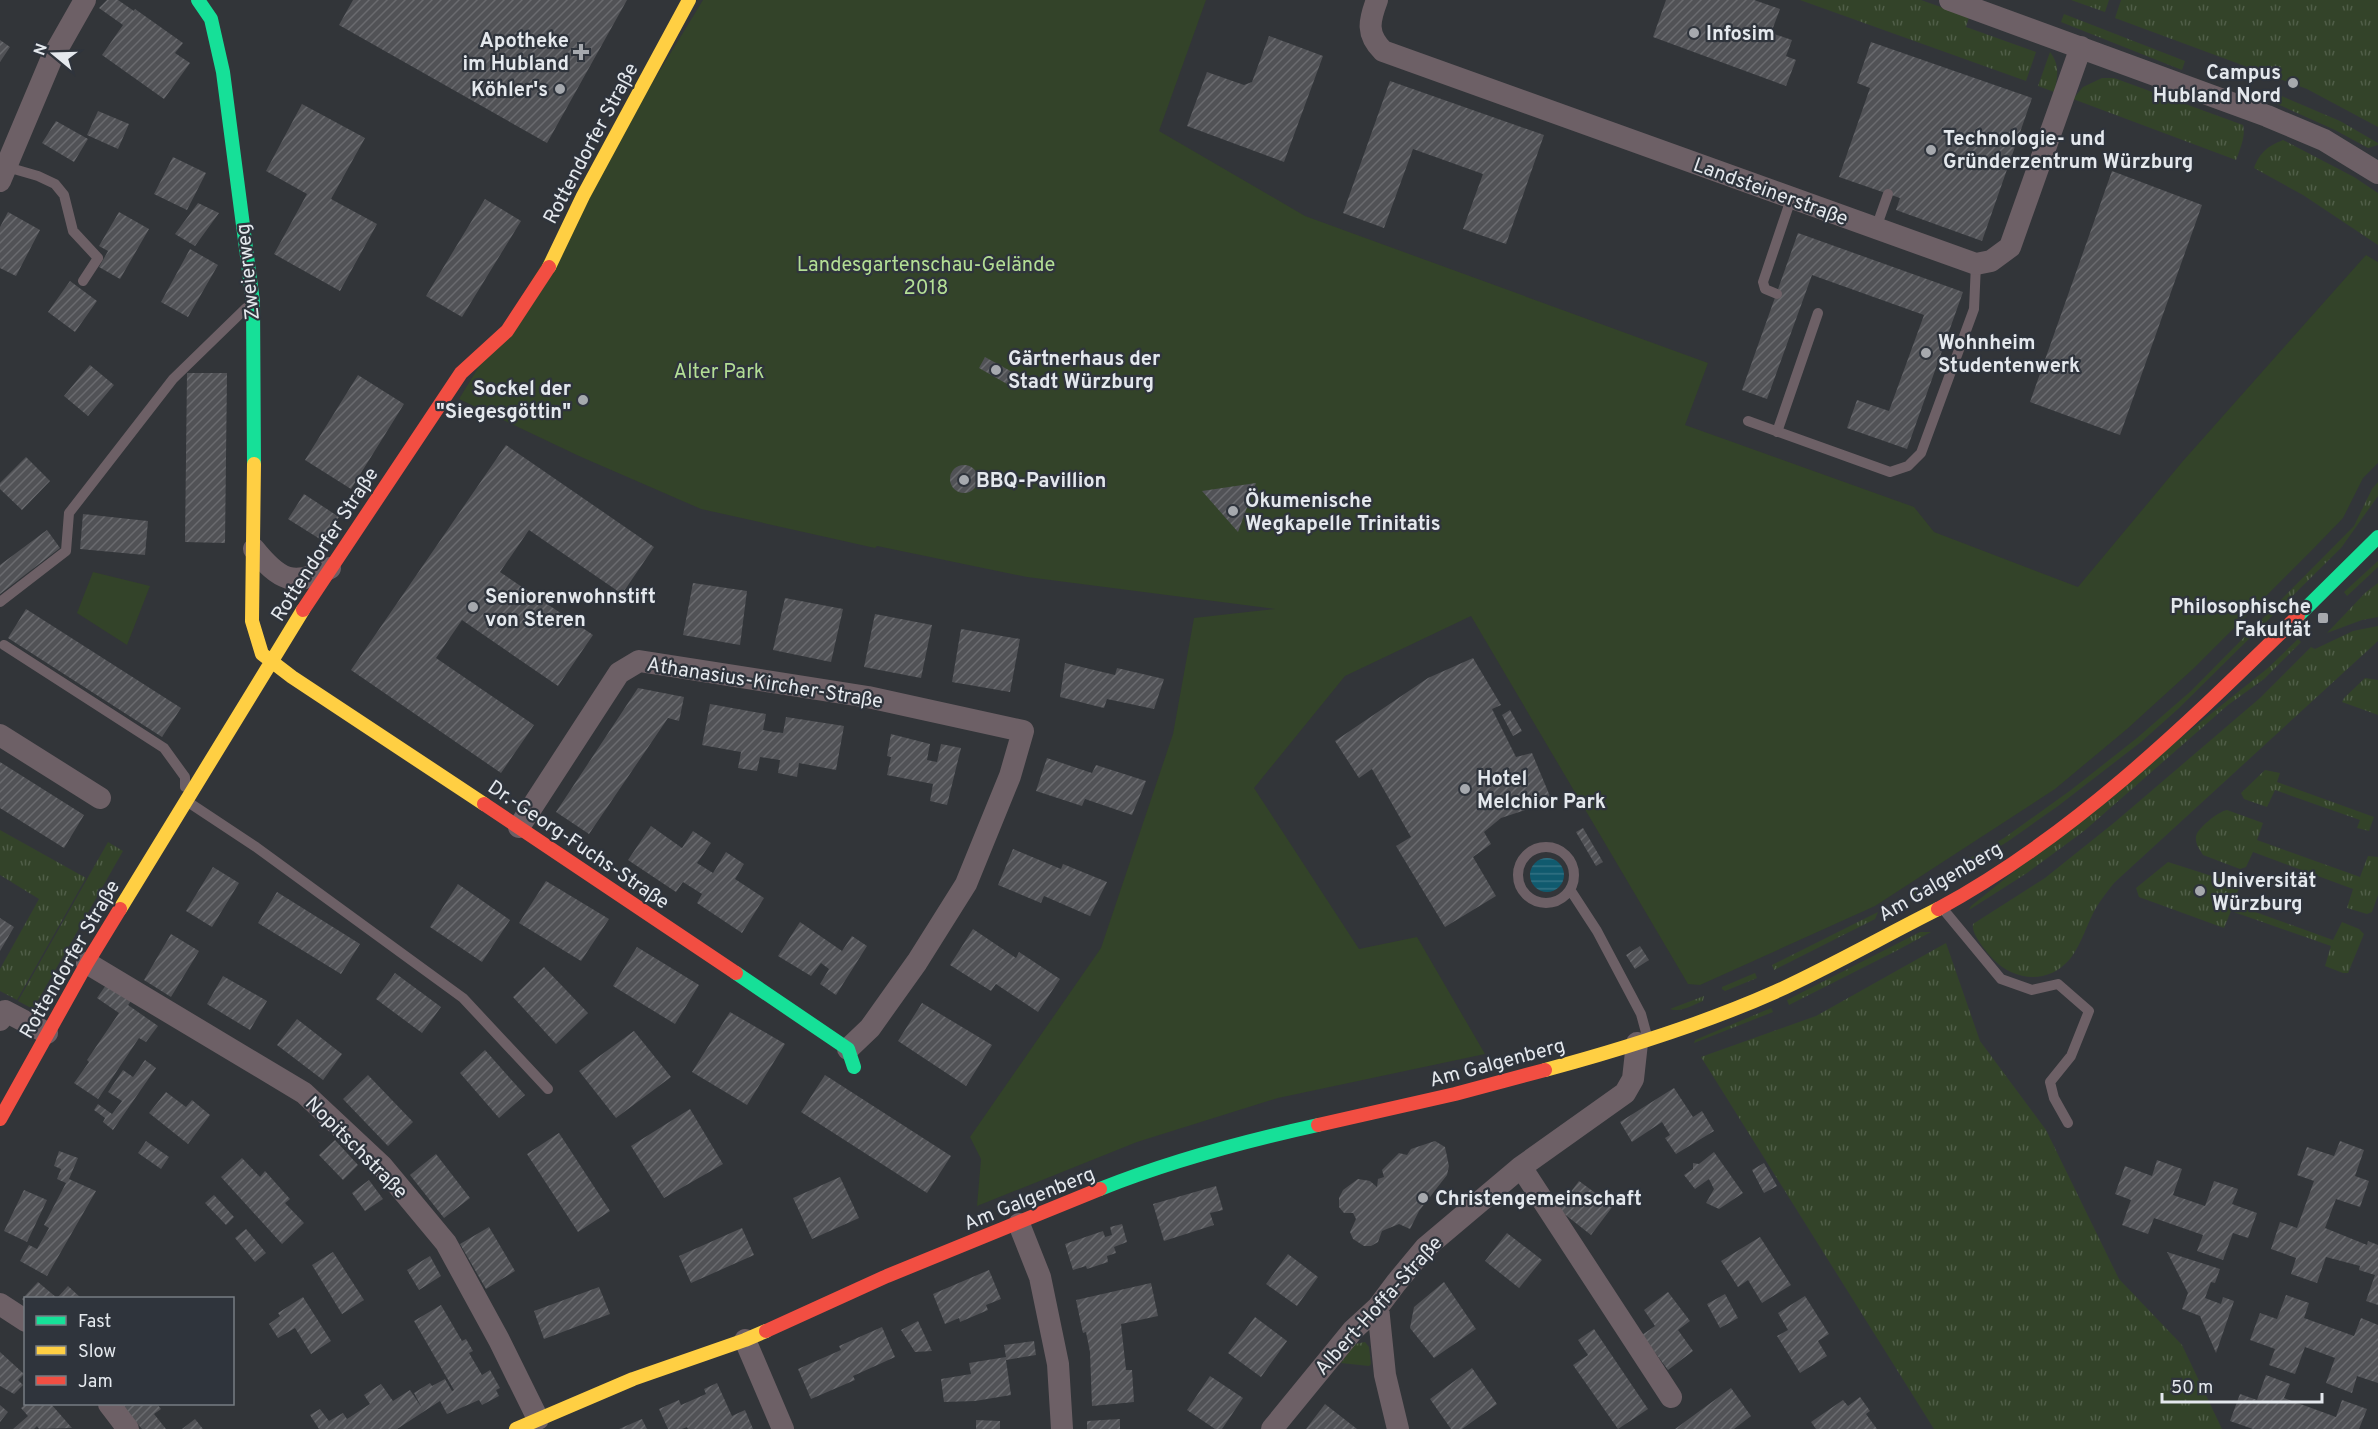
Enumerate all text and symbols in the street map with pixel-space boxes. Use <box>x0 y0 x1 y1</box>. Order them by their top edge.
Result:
place label: Infosim <box>1706 22 1775 48</box>
north arrow <box>24 24 84 84</box>
marker: Infosim <box>1687 26 1701 40</box>
place label: Apotheke im Hubland <box>462 29 569 78</box>
text: N <box>30 41 53 58</box>
marker: Apotheke im Hubland <box>574 45 588 59</box>
street label: Rottendorfer Straße <box>538 59 645 229</box>
place label: Campus Hubland Nord <box>2153 61 2281 110</box>
marker: Campus Hubland Nord <box>2286 76 2300 90</box>
place label: Köhler's <box>471 78 548 104</box>
marker: Köhler's <box>553 82 567 96</box>
place label: Technologie- und Gründerzentrum Würzburg <box>1943 127 2193 176</box>
marker: Technologie- und Gründerzentrum Würzburg <box>1924 143 1938 157</box>
street label: Landsteinerstraße <box>1689 153 1851 233</box>
street label: Zweierweg <box>231 222 267 321</box>
park label: Landesgartenschau-Gelände 2018 <box>797 253 1055 302</box>
place label: Wohnheim Studentenwerk <box>1938 331 2080 380</box>
marker: Wohnheim Studentenwerk <box>1919 346 1933 360</box>
place label: Gärtnerhaus der Stadt Würzburg <box>1008 347 1161 396</box>
park label: Alter Park <box>674 360 764 386</box>
marker: Gärtnerhaus der Stadt Würzburg <box>989 363 1003 377</box>
place label: Sockel der "Siegesgöttin" <box>436 377 572 426</box>
marker: Sockel der "Siegesgöttin" <box>576 393 590 407</box>
street label: Rottendorfer Straße <box>266 463 385 627</box>
place label: BBQ-Pavillion <box>976 469 1106 495</box>
marker: BBQ-Pavillion <box>957 473 971 487</box>
place label: Ökumenische Wegkapelle Trinitatis <box>1245 488 1441 538</box>
marker: Ökumenische Wegkapelle Trinitatis <box>1226 504 1240 518</box>
place label: Seniorenwohnstift von Steren <box>485 585 656 634</box>
place label: Philosophische Fakultät <box>2170 595 2311 644</box>
marker: Seniorenwohnstift von Steren <box>466 600 480 614</box>
marker: Philosophische Fakultät <box>2316 611 2330 625</box>
street label: Athanasius-Kircher-Straße <box>645 652 885 715</box>
place label: Hotel Melchior Park <box>1477 767 1606 816</box>
street label: Dr.-Georg-Fuchs-Straße <box>482 775 674 916</box>
marker: Hotel Melchior Park <box>1458 782 1472 796</box>
street label: Am Galgenberg <box>1874 837 2008 929</box>
place label: Universität Würzburg <box>2212 869 2316 918</box>
street label: Rottendorfer Straße <box>15 876 127 1044</box>
marker: Universität Würzburg <box>2193 884 2207 898</box>
street label: Am Galgenberg <box>1427 1033 1568 1095</box>
street label: Nopitschstraße <box>299 1091 413 1205</box>
street label: Am Galgenberg <box>960 1162 1099 1238</box>
place label: Christengemeinschaft <box>1435 1187 1642 1213</box>
marker: Christengemeinschaft <box>1416 1191 1430 1205</box>
street label: Albert-Hoffa-Straße <box>1310 1231 1449 1382</box>
legend <box>24 1297 234 1405</box>
text: Fast <box>78 1311 111 1334</box>
text: Slow <box>78 1341 116 1364</box>
scale bar <box>2162 1366 2322 1404</box>
text: Jam <box>78 1371 113 1394</box>
text: 50 m <box>2171 1377 2213 1400</box>

